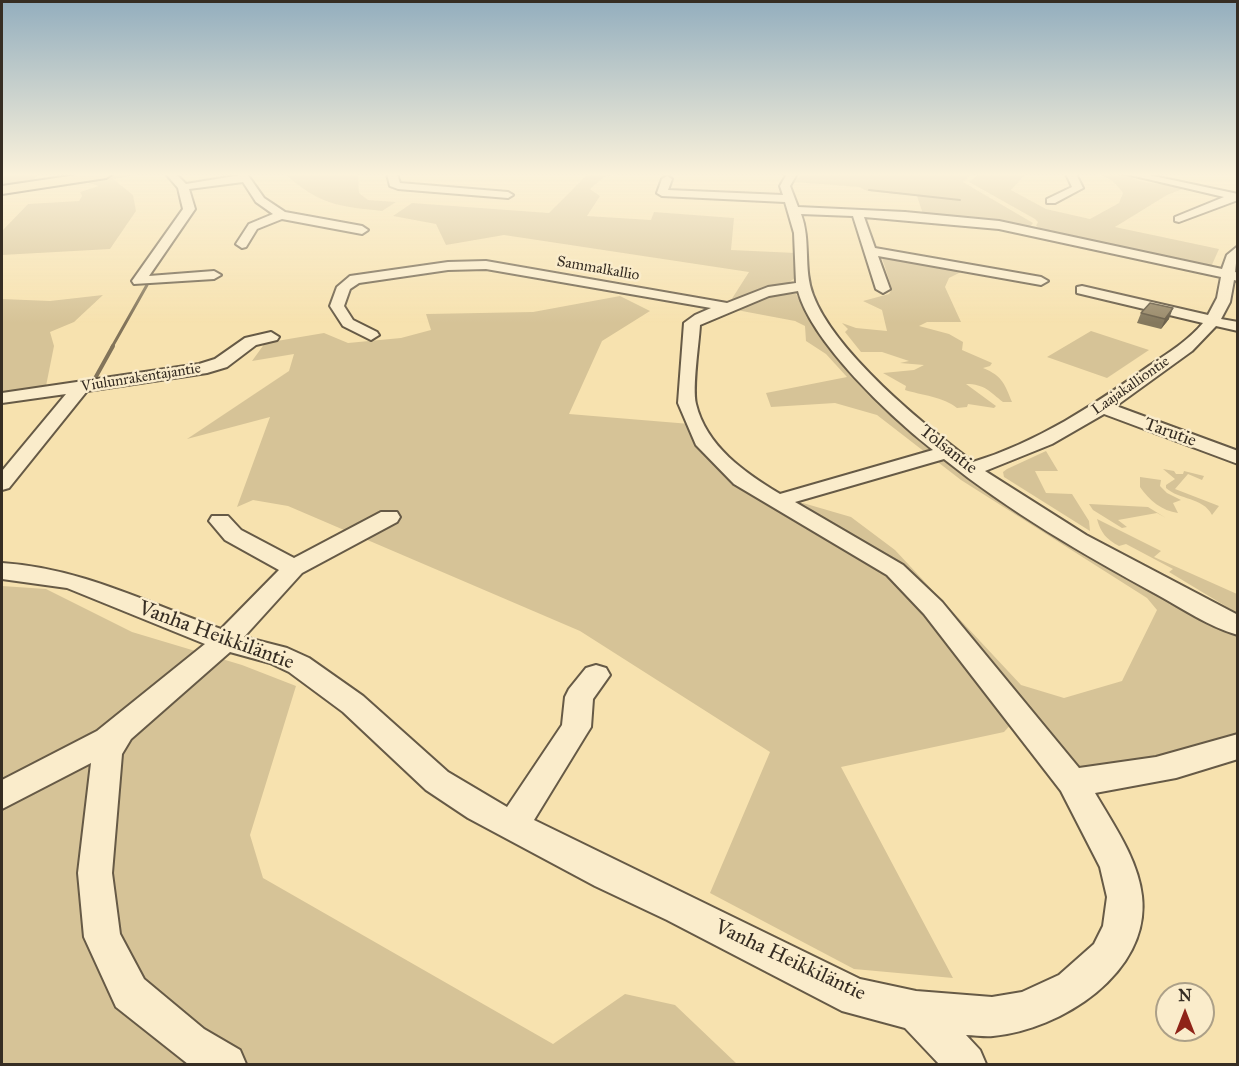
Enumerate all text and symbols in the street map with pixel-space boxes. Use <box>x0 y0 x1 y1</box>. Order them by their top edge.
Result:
street label: Sammalkallio <box>555 253 641 285</box>
street label: Laajakalliontie <box>1089 353 1173 419</box>
street label: Viulunrakentajantie <box>80 360 202 396</box>
street label: Tarutie <box>1141 414 1199 452</box>
street label: Tolsantie <box>915 421 981 479</box>
street label: Vanha Heikkiläntie <box>135 596 297 676</box>
street label: Vanha Heikkiläntie <box>710 915 870 1007</box>
north arrow <box>1155 982 1215 1042</box>
text: N <box>1178 986 1192 1005</box>

